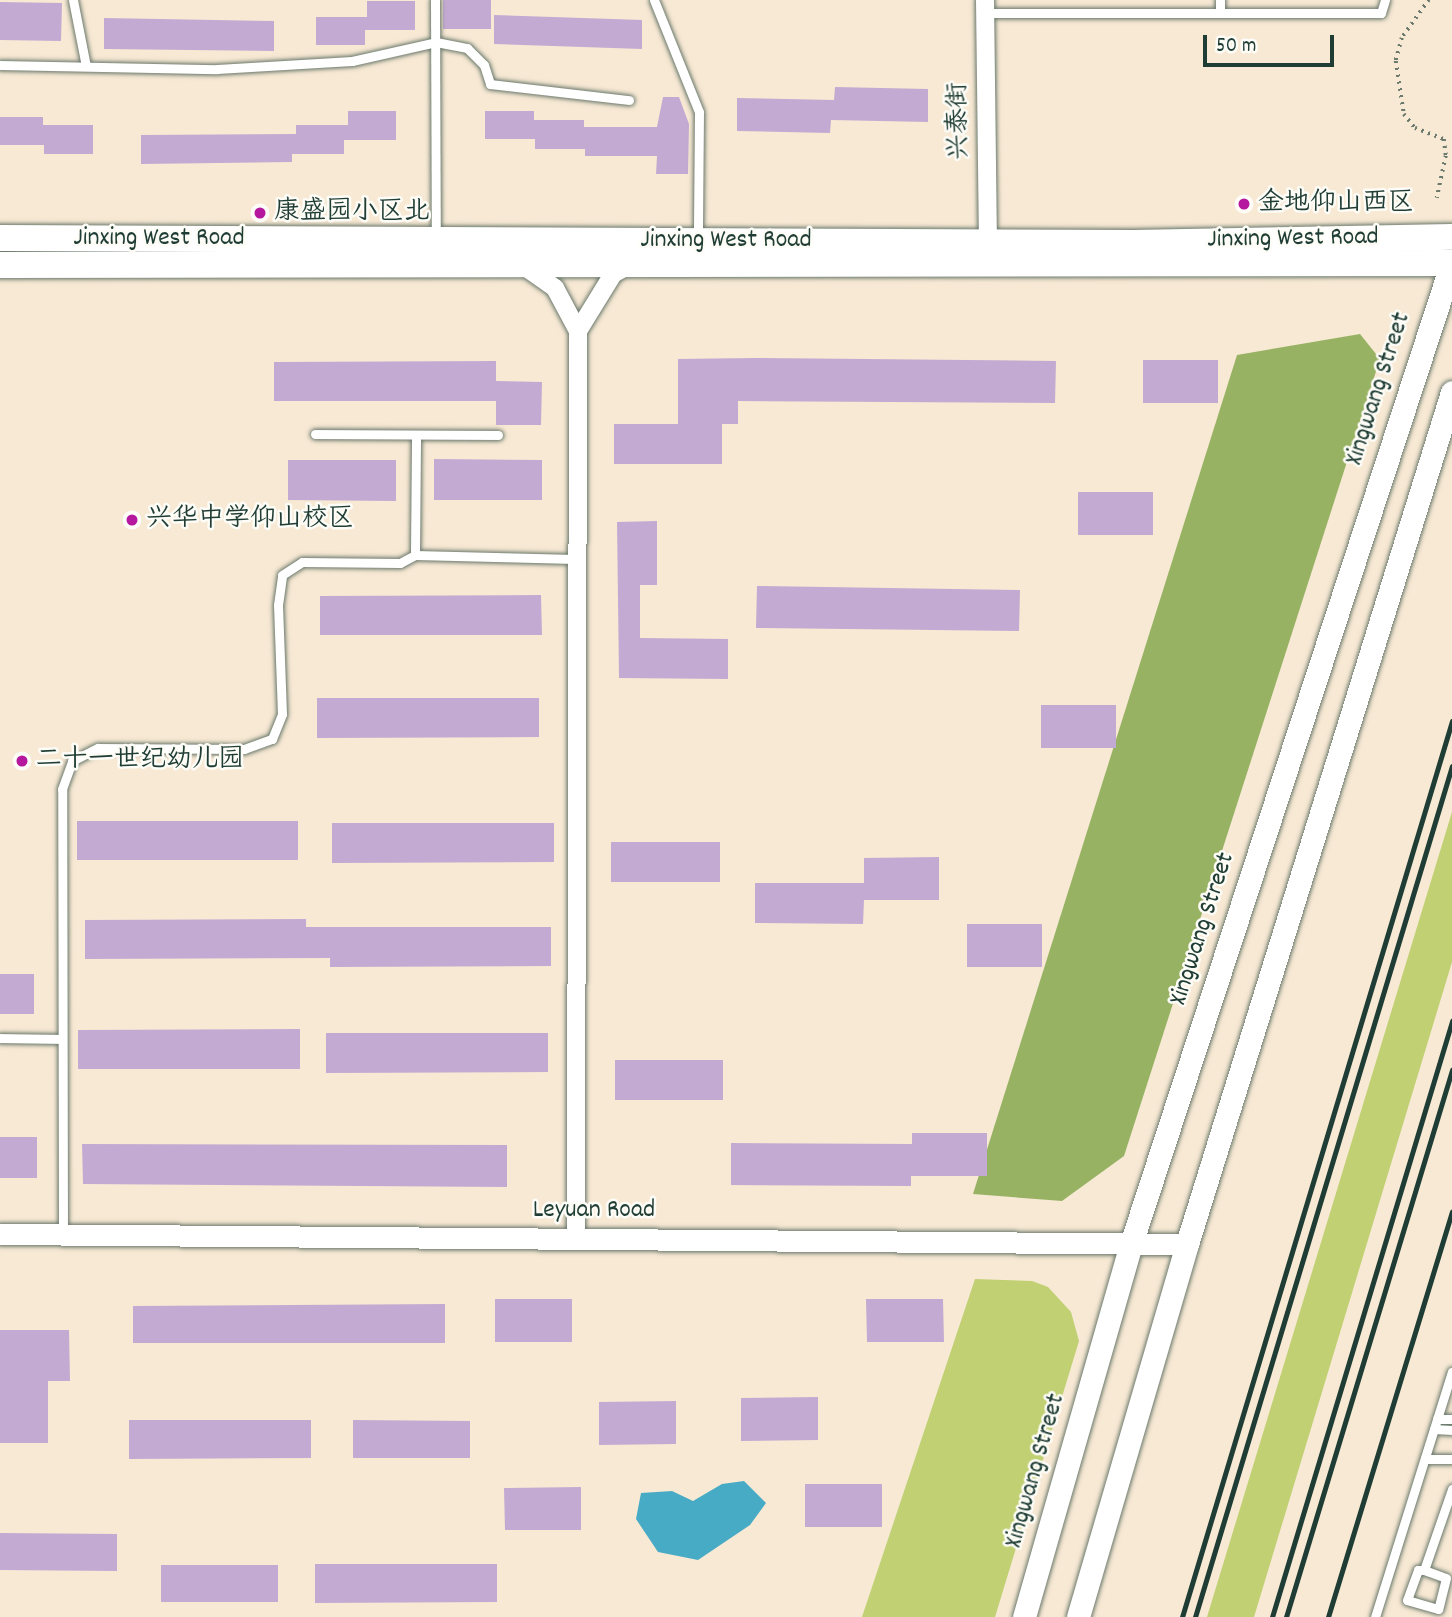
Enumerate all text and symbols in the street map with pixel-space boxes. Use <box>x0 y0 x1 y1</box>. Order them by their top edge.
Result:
scale bar <box>1207 21 1338 65</box>
text: 50 m <box>1216 32 1256 62</box>
street label: 兴泰街 <box>944 82 976 160</box>
place label: 金地仰山西区 <box>1258 188 1414 220</box>
marker: 金地仰山西区 <box>1236 196 1252 212</box>
place label: 康盛园小区北 <box>274 197 430 229</box>
marker: 康盛园小区北 <box>252 205 268 221</box>
street label: Jinxing West Road <box>1207 222 1379 256</box>
street label: Jinxing West Road <box>73 223 245 255</box>
street label: Jinxing West Road <box>640 225 812 257</box>
street label: Xingwang Street <box>1340 309 1418 469</box>
place label: 兴华中学仰山校区 <box>146 504 354 536</box>
marker: 兴华中学仰山校区 <box>124 512 140 528</box>
place label: 二十一世纪幼儿园 <box>36 745 244 777</box>
marker: 二十一世纪幼儿园 <box>14 753 30 769</box>
street label: Xingwang Street <box>1164 849 1242 1009</box>
street label: Leyuan Road <box>533 1195 655 1227</box>
street label: Xingwang Street <box>999 1390 1073 1552</box>

